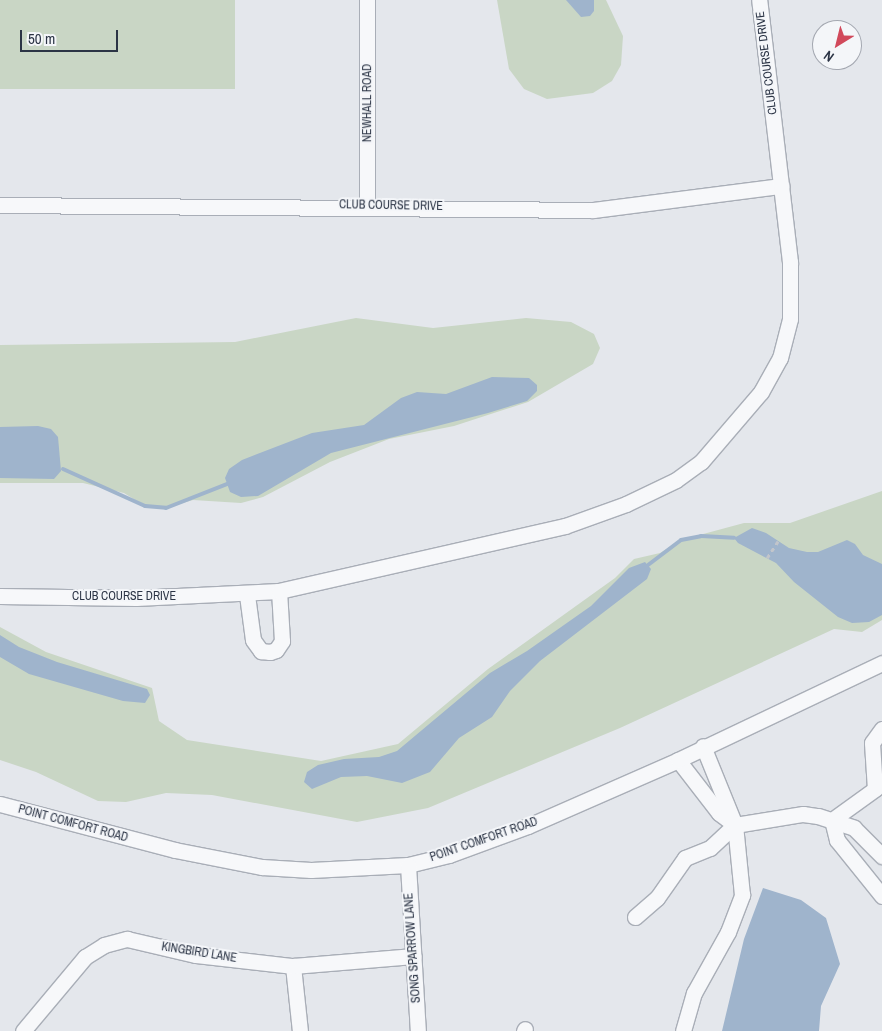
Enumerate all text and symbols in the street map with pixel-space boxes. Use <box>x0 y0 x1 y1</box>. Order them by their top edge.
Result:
street label: CLUB COURSE DRIVE <box>754 11 780 115</box>
scale bar <box>22 20 120 52</box>
north arrow <box>812 20 862 70</box>
text: 50 m <box>28 28 55 49</box>
text: N <box>820 47 837 66</box>
street label: NEWHALL ROAD <box>361 64 375 142</box>
street label: CLUB COURSE DRIVE <box>339 198 443 214</box>
street label: CLUB COURSE DRIVE <box>72 590 176 604</box>
street label: POINT COMFORT ROAD <box>16 802 130 846</box>
street label: POINT COMFORT ROAD <box>428 815 540 865</box>
street label: SONG SPARROW LANE <box>402 892 424 1004</box>
street label: KINGBIRD LANE <box>160 940 238 966</box>

